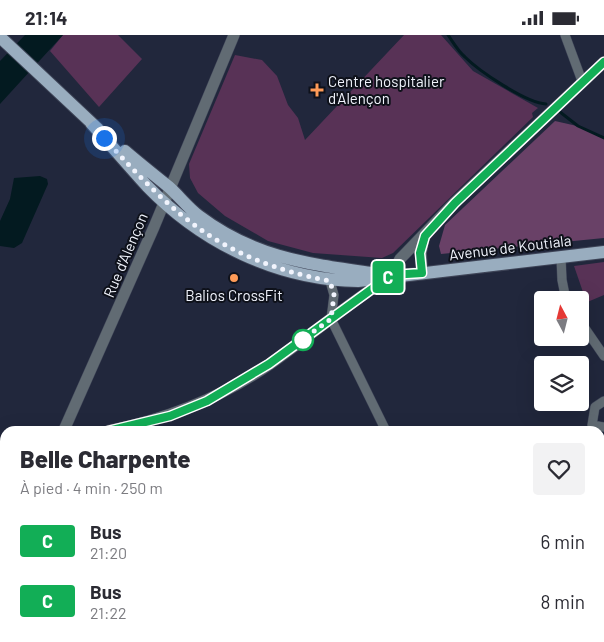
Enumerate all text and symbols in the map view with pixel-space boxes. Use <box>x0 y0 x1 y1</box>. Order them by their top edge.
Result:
text: 21:14 <box>25 6 67 29</box>
place label: Centre hospitalier d'Alençon <box>328 72 445 107</box>
marker: Centre hospitalier d'Alençon <box>310 83 324 97</box>
your location <box>92 126 117 151</box>
street label: Rue d'Alençon <box>99 210 151 300</box>
street label: Avenue de Koutiala <box>448 231 572 263</box>
line badge: C <box>372 261 404 293</box>
text: C <box>383 266 393 288</box>
marker: Balios CrossFit <box>228 272 240 284</box>
place label: Balios CrossFit <box>185 286 283 304</box>
north arrow <box>534 291 589 346</box>
map controls <box>534 291 589 411</box>
unlabelled marker <box>292 329 314 351</box>
button: layers <box>534 356 589 411</box>
button: heart <box>533 443 585 495</box>
text: Belle Charpente <box>20 444 191 473</box>
text: À pied · 4 min · 250 m <box>20 478 163 497</box>
text: Bus <box>90 520 122 543</box>
text: C <box>42 530 53 552</box>
text: 6 min <box>541 530 585 553</box>
text: 21:20 <box>90 543 127 562</box>
text: Bus <box>90 580 122 603</box>
text: C <box>42 590 53 612</box>
text: 8 min <box>541 590 585 613</box>
text: 21:22 <box>90 603 127 622</box>

